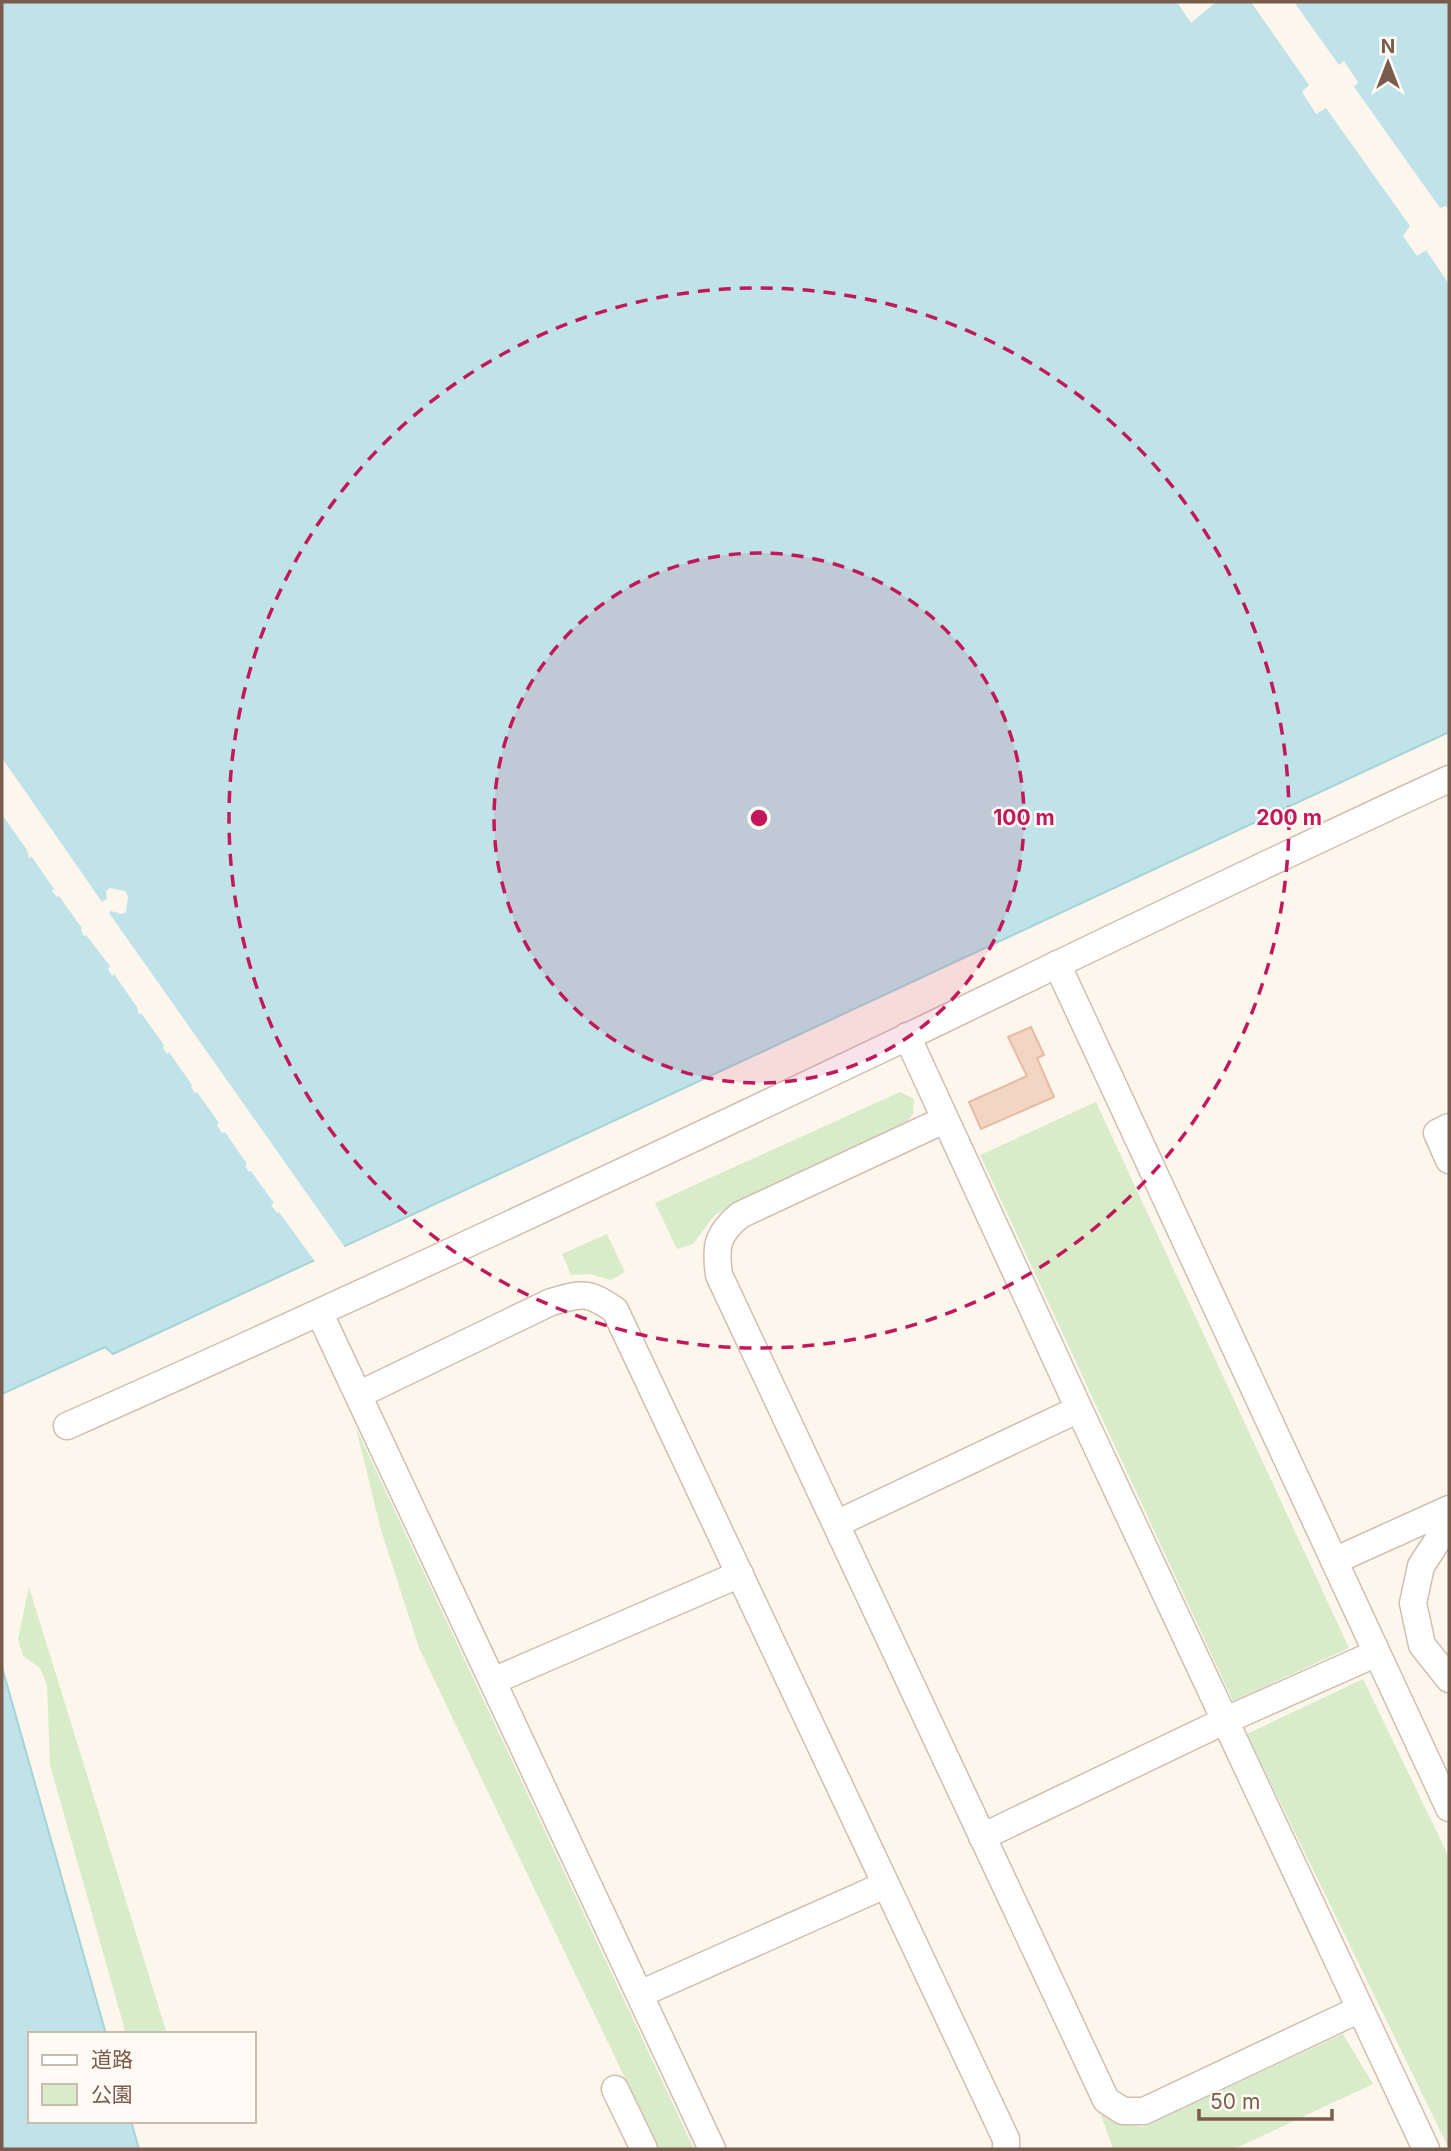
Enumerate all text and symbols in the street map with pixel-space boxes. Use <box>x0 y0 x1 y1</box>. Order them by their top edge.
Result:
north arrow <box>1353 28 1423 98</box>
text: N <box>1381 35 1395 58</box>
text: 100 m <box>993 805 1055 830</box>
text: 200 m <box>1256 805 1322 830</box>
centre of rings <box>747 806 771 830</box>
legend <box>28 2032 256 2123</box>
text: 道路 <box>91 2047 133 2072</box>
scale bar <box>1199 2078 1332 2122</box>
text: 公園 <box>91 2082 133 2107</box>
text: 50 m <box>1210 2089 1260 2114</box>

